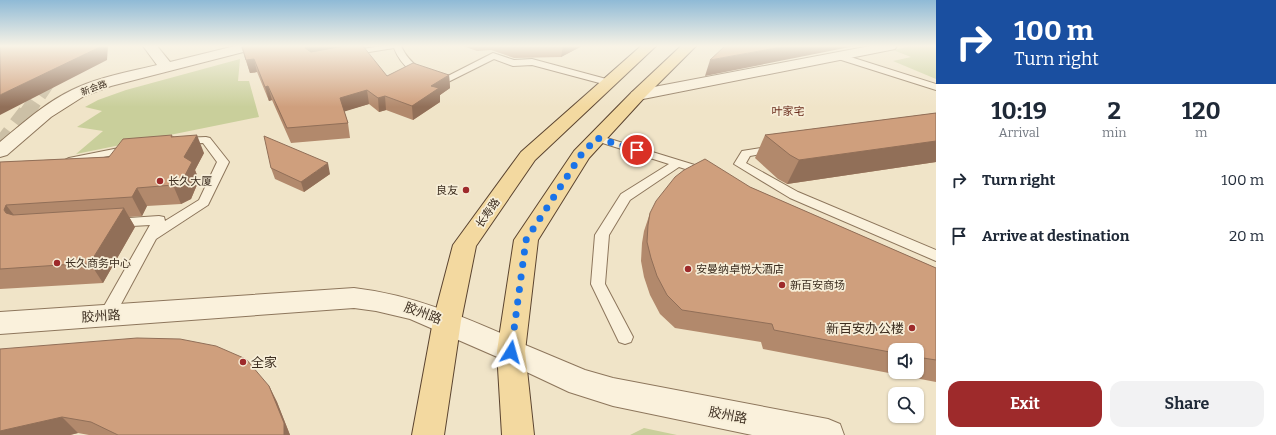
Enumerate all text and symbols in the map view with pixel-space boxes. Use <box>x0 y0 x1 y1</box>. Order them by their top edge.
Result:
text: 100 m <box>1014 14 1093 47</box>
icon: right <box>948 16 1000 68</box>
text: Turn right <box>1014 48 1099 70</box>
street label: 新会路 <box>80 79 108 97</box>
text: 10:19 <box>991 97 1047 125</box>
text: 2 <box>1108 97 1121 125</box>
text: 120 <box>1182 97 1221 125</box>
district label: 叶家宅 <box>772 105 805 118</box>
text: Arrival <box>998 125 1040 140</box>
text: min <box>1102 125 1127 140</box>
text: m <box>1195 125 1207 140</box>
pin <box>620 133 654 167</box>
icon: arrive <box>626 139 648 161</box>
icon: right <box>948 169 970 191</box>
text: Turn right <box>982 171 1055 189</box>
text: 100 m <box>1221 171 1264 189</box>
place label: 长久大厦 <box>168 175 212 188</box>
marker: 长久大厦 <box>155 176 165 186</box>
place label: 良友 <box>436 184 458 197</box>
marker: 良友 <box>461 185 471 195</box>
street label: 长寿路 <box>473 196 503 230</box>
icon: arrive <box>948 225 970 247</box>
text: Arrive at destination <box>982 227 1129 245</box>
text: 20 m <box>1229 227 1264 245</box>
place label: 长久商务中心 <box>65 257 131 270</box>
marker: 长久商务中心 <box>52 258 62 268</box>
place label: 安曼纳卓悦大酒店 <box>696 263 784 276</box>
marker: 安曼纳卓悦大酒店 <box>683 264 693 274</box>
place label: 新百安商场 <box>790 279 845 292</box>
marker: 新百安商场 <box>777 280 787 290</box>
street label: 胶州路 <box>402 299 444 327</box>
street label: 胶州路 <box>81 307 121 325</box>
place label: 新百安办公楼 <box>826 321 904 336</box>
marker: 新百安办公楼 <box>907 323 917 333</box>
position arrow <box>490 331 532 373</box>
map controls <box>888 343 924 423</box>
button: sound <box>888 343 924 379</box>
place label: 全家 <box>251 355 277 370</box>
marker: 全家 <box>238 357 248 367</box>
button: Exit <box>948 381 1102 427</box>
button: Share <box>1110 381 1264 427</box>
button: search <box>888 387 924 423</box>
street label: 胶州路 <box>707 404 749 426</box>

